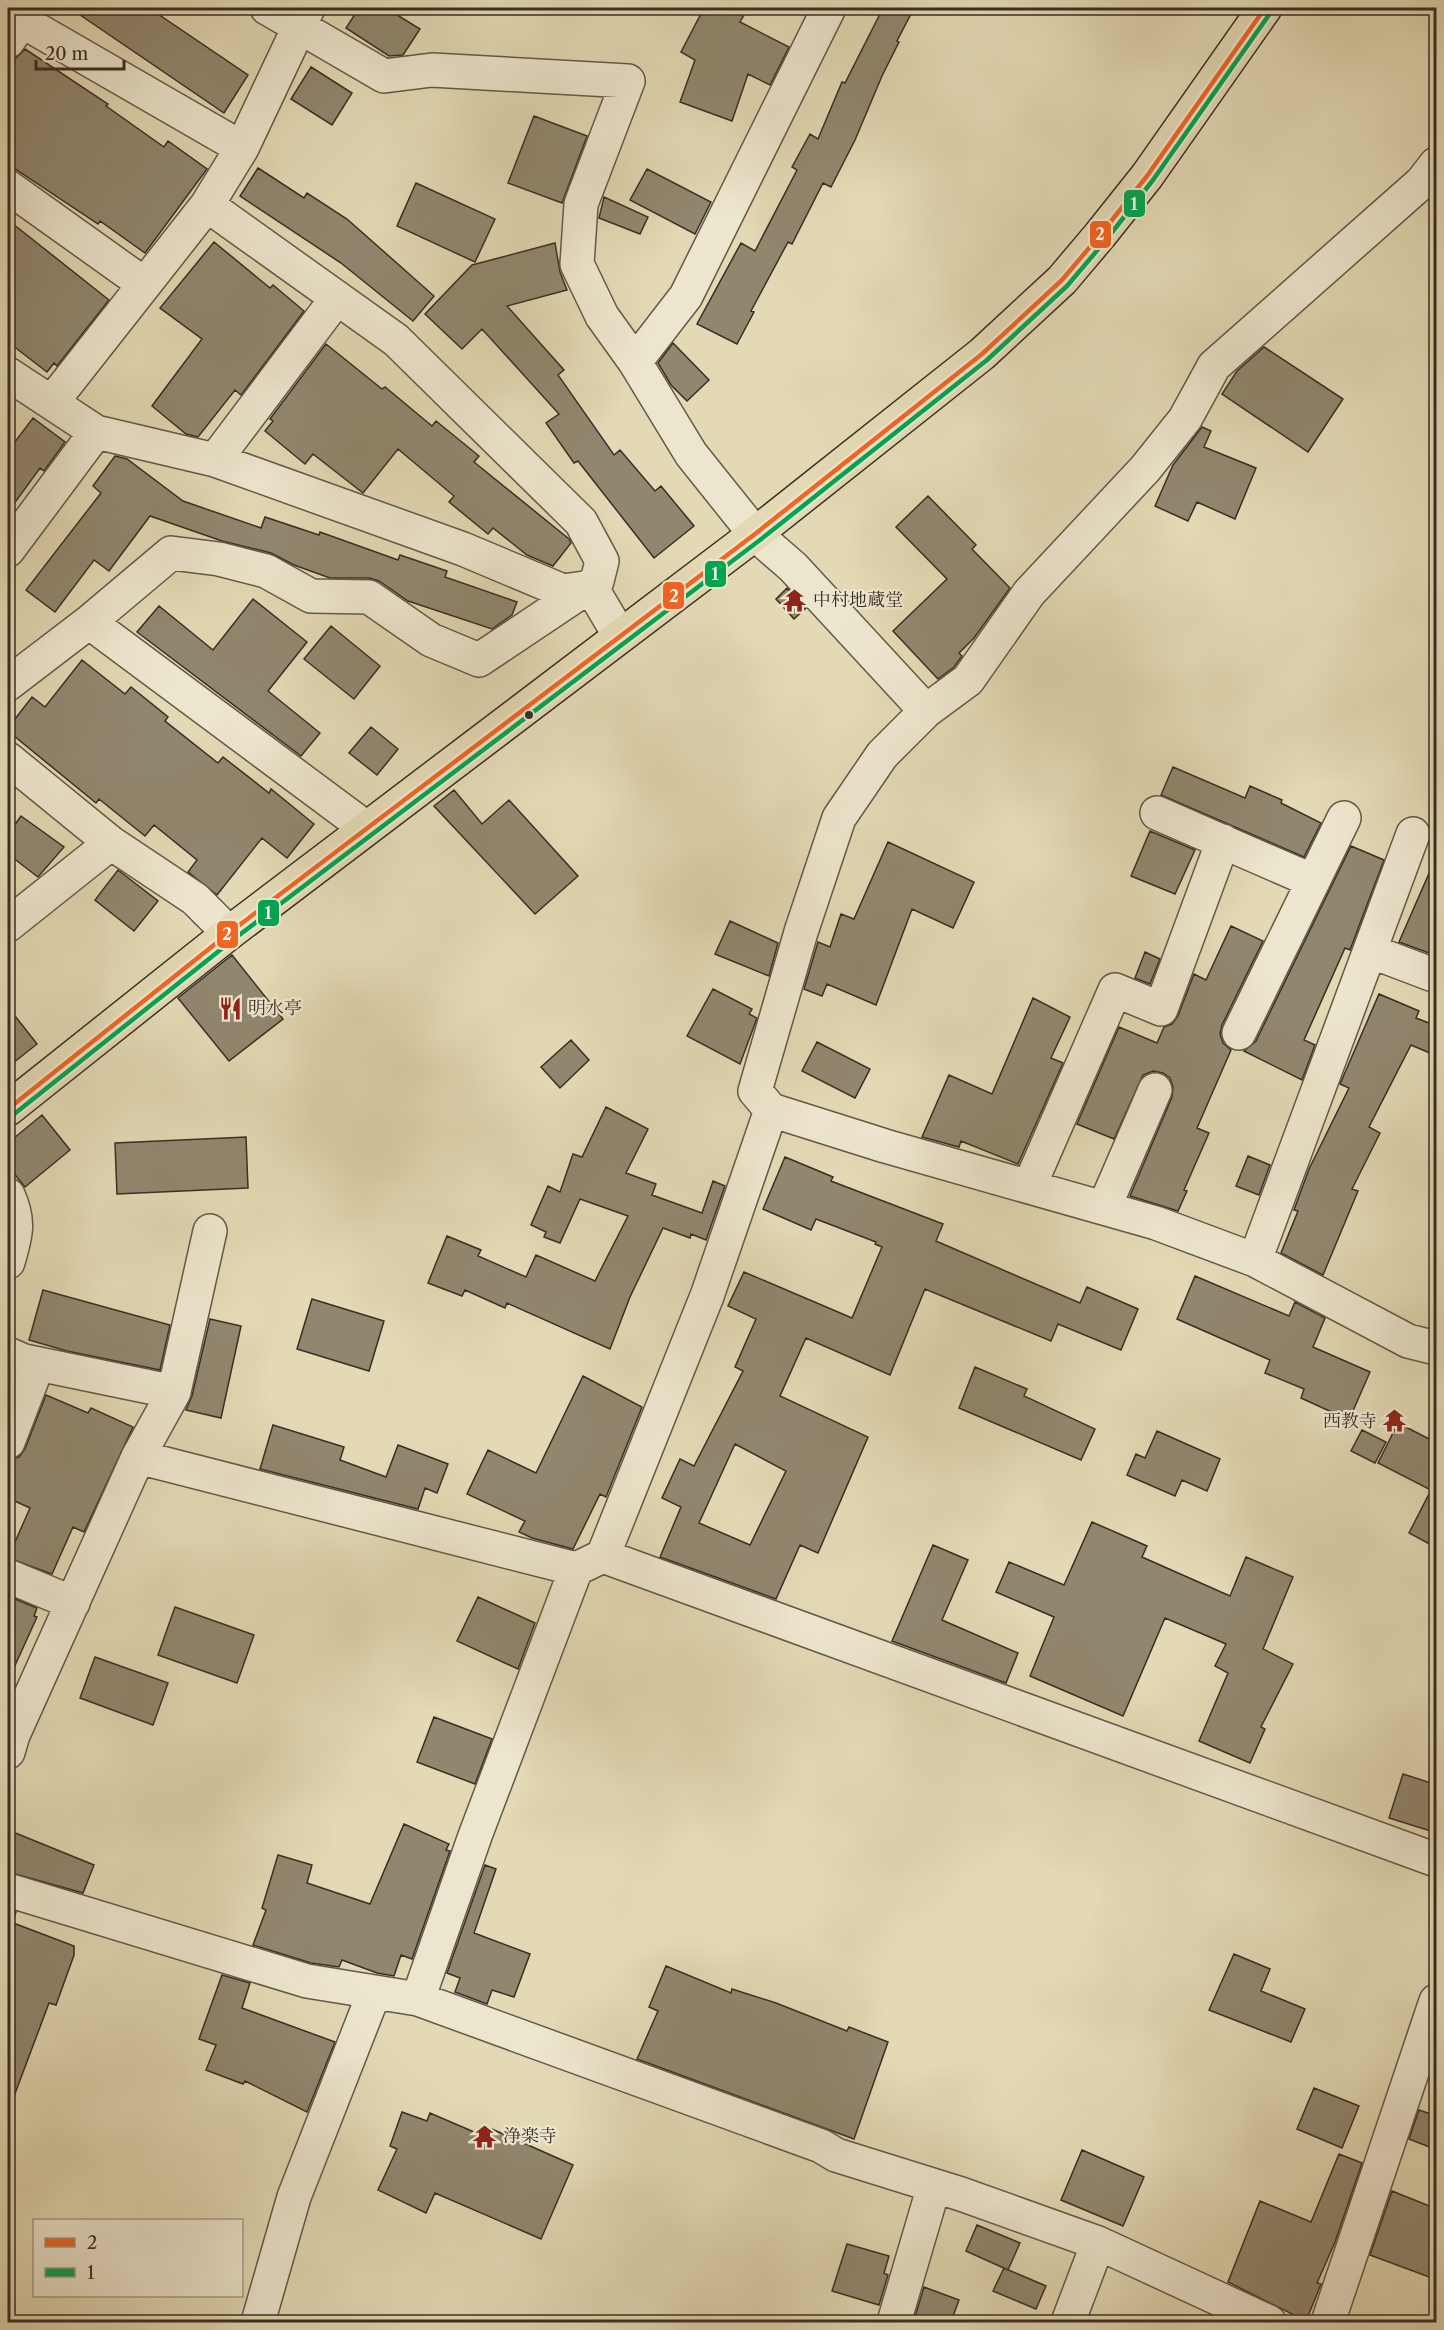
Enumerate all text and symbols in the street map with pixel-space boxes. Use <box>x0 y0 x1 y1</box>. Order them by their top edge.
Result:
scale bar <box>36 33 124 71</box>
text: 20 m <box>45 43 89 65</box>
line badge: 1 <box>1123 189 1146 218</box>
text: 1 <box>1130 194 1138 214</box>
line badge: 2 <box>1089 220 1112 249</box>
text: 2 <box>1095 224 1105 244</box>
line badge: 1 <box>704 560 727 588</box>
text: 1 <box>711 564 719 584</box>
line badge: 2 <box>662 581 685 610</box>
text: 2 <box>669 586 679 606</box>
temple icon: 中村地蔵堂 <box>782 587 808 613</box>
place label: 中村地蔵堂 <box>813 589 903 611</box>
unlabelled marker <box>523 709 535 721</box>
line badge: 1 <box>257 899 280 927</box>
text: 1 <box>264 903 272 923</box>
line badge: 2 <box>216 920 239 949</box>
text: 2 <box>222 924 232 944</box>
restaurant icon: 明水亭 <box>217 995 243 1021</box>
place label: 明水亭 <box>248 997 302 1019</box>
temple icon: 西教寺 <box>1382 1408 1408 1434</box>
place label: 西教寺 <box>1323 1410 1377 1432</box>
temple icon: 浄楽寺 <box>472 2123 498 2149</box>
place label: 浄楽寺 <box>503 2125 557 2147</box>
legend <box>33 2219 243 2297</box>
text: 2 <box>87 2232 97 2254</box>
text: 1 <box>87 2262 95 2284</box>

